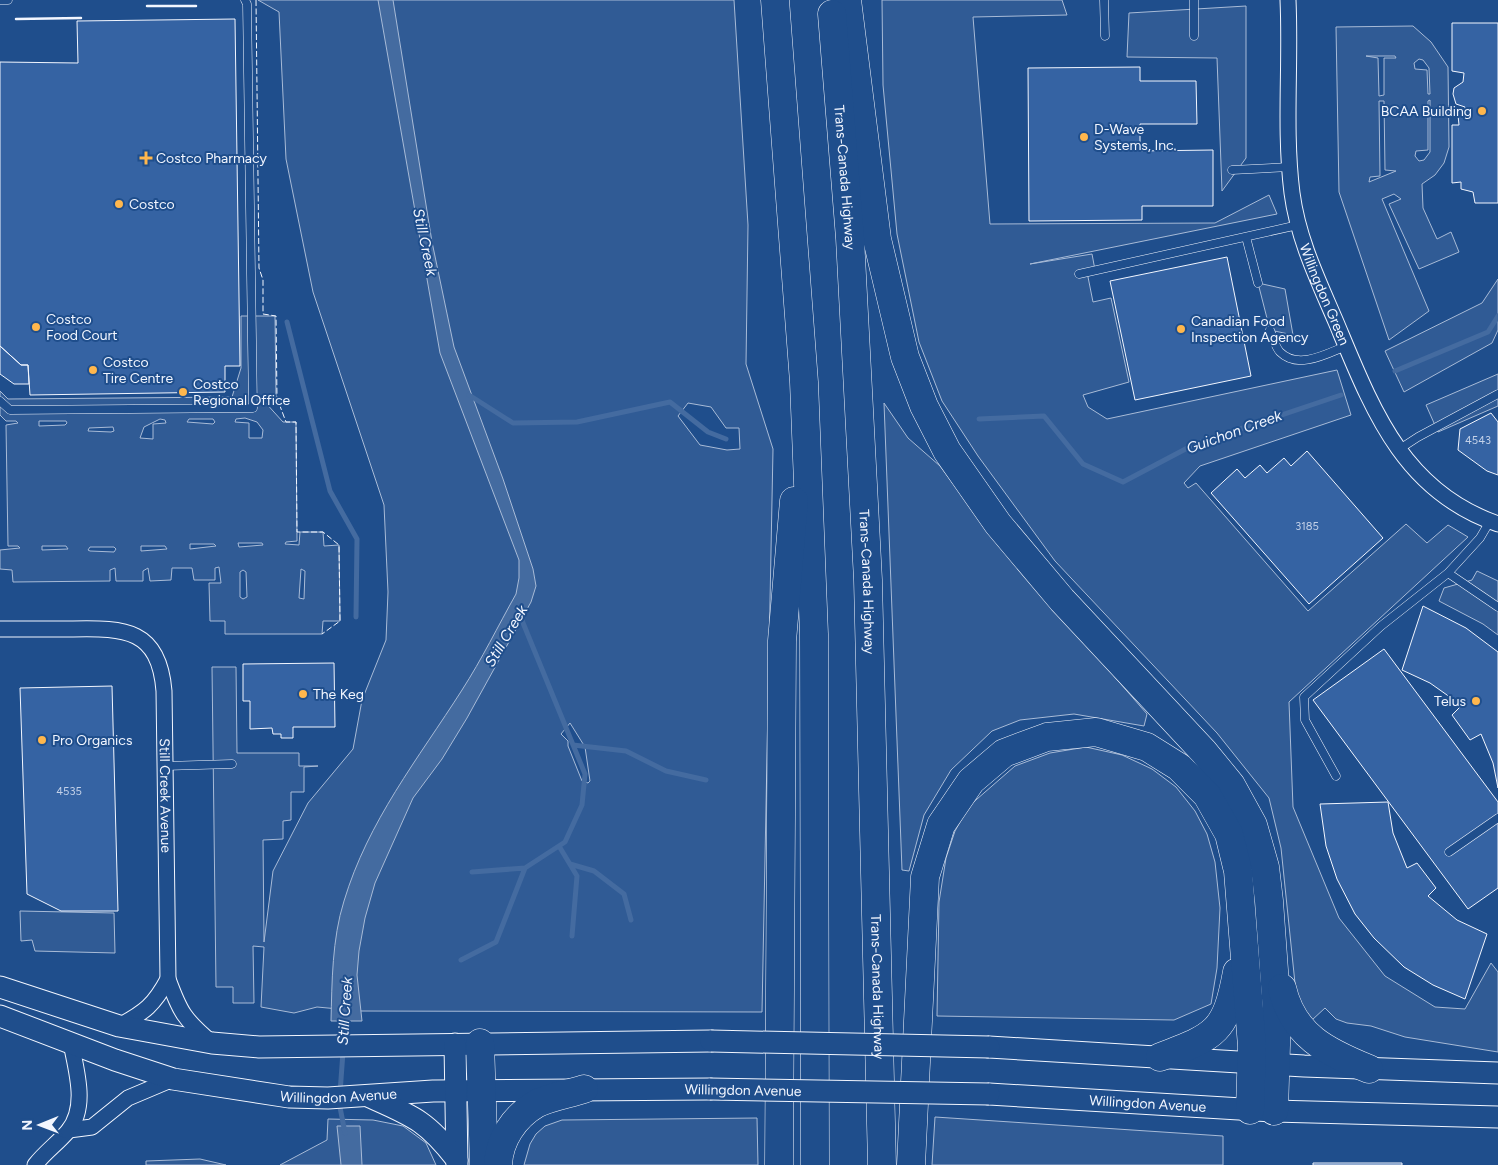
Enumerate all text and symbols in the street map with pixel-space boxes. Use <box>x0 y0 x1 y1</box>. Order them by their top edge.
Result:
place label: BCAA Building <box>1381 103 1472 120</box>
street label: Trans-Canada Highway <box>830 105 859 251</box>
marker: BCAA Building <box>1476 105 1488 117</box>
place label: D-Wave Systems, Inc. <box>1094 121 1177 154</box>
marker: D-Wave Systems, Inc. <box>1078 131 1090 143</box>
place label: Costco Pharmacy <box>156 150 267 167</box>
marker: Costco Pharmacy <box>140 152 152 164</box>
place label: Costco <box>129 196 175 213</box>
marker: Costco <box>113 198 125 210</box>
water label: Still Creek <box>409 207 441 278</box>
street label: Willingdon Green <box>1296 242 1353 348</box>
place label: Costco Food Court <box>46 311 117 344</box>
place label: Canadian Food Inspection Agency <box>1191 313 1309 346</box>
marker: Costco Food Court <box>30 321 42 333</box>
marker: Canadian Food Inspection Agency <box>1175 323 1187 335</box>
place label: Costco Tire Centre <box>103 354 173 387</box>
marker: Costco Tire Centre <box>87 364 99 376</box>
place label: Costco Regional Office <box>193 376 291 409</box>
marker: Costco Regional Office <box>177 386 189 398</box>
water label: Guichon Creek <box>1184 406 1285 458</box>
house number: 4543 <box>1465 434 1491 447</box>
street label: Trans-Canada Highway <box>855 509 878 655</box>
house number: 3185 <box>1295 520 1319 533</box>
water label: Still Creek <box>481 601 532 670</box>
place label: The Keg <box>313 686 364 703</box>
marker: The Keg <box>297 688 309 700</box>
place label: Telus <box>1434 693 1466 710</box>
marker: Telus <box>1470 695 1482 707</box>
place label: Pro Organics <box>52 732 132 749</box>
marker: Pro Organics <box>36 734 48 746</box>
street label: Still Creek Avenue <box>156 738 174 853</box>
house number: 4535 <box>56 785 82 798</box>
street label: Trans-Canada Highway <box>867 914 887 1060</box>
water label: Still Creek <box>334 975 356 1046</box>
street label: Willingdon Avenue <box>684 1081 802 1100</box>
street label: Willingdon Avenue <box>279 1085 398 1107</box>
street label: Willingdon Avenue <box>1089 1092 1207 1116</box>
north arrow <box>15 1100 65 1150</box>
text: N <box>19 1120 36 1131</box>

